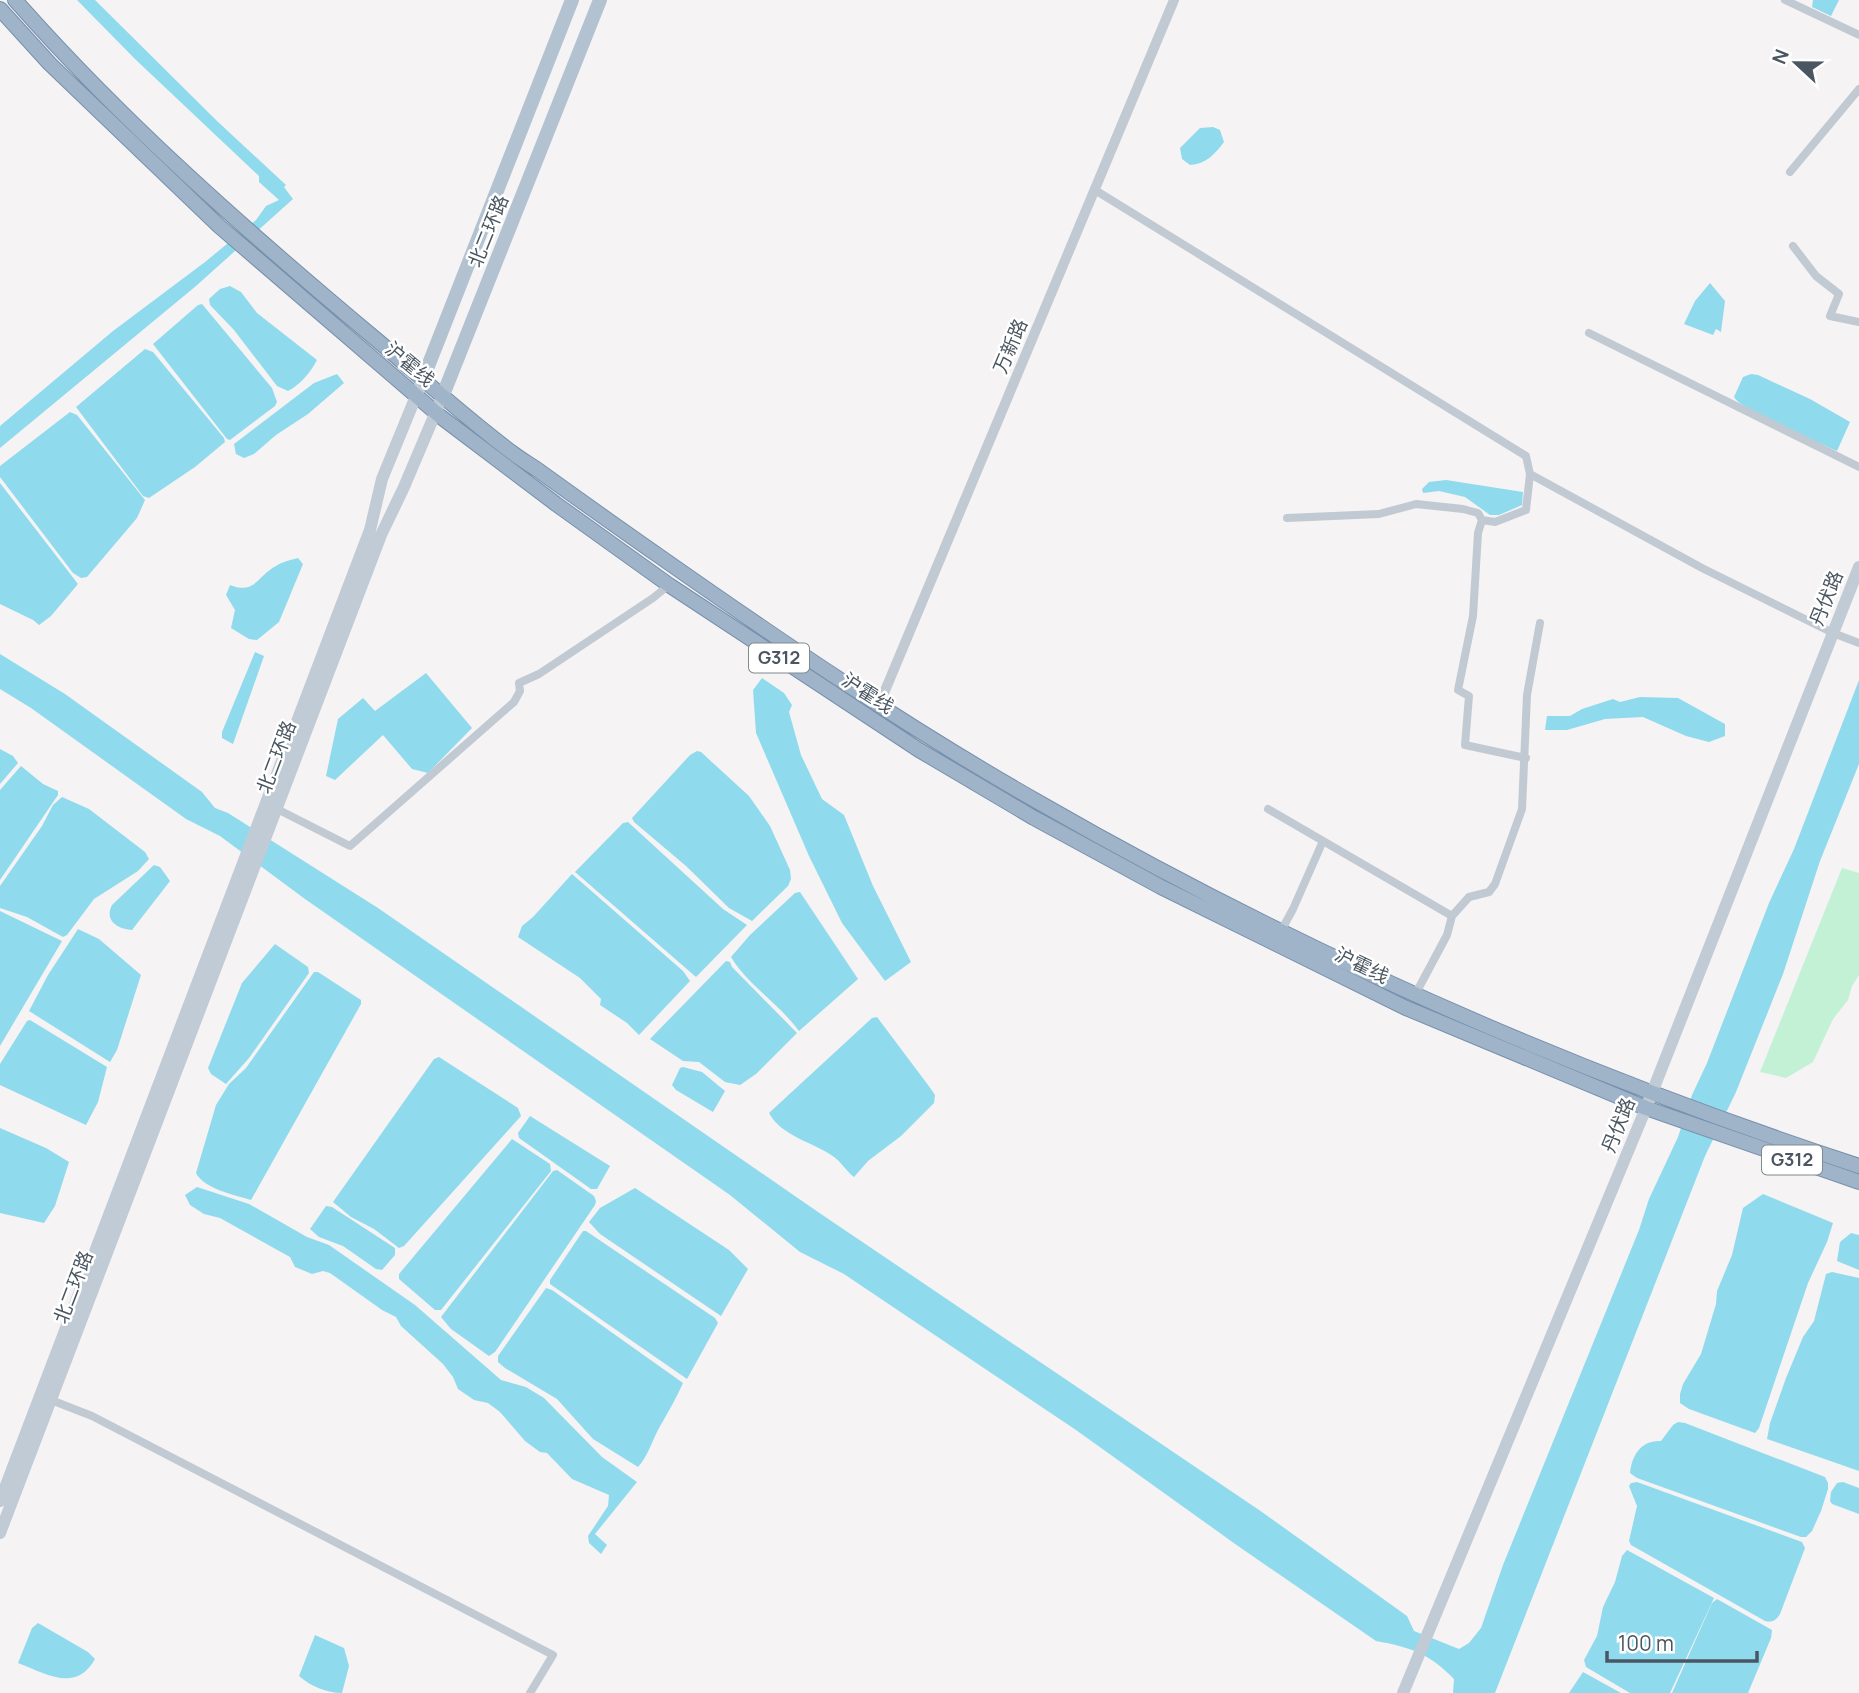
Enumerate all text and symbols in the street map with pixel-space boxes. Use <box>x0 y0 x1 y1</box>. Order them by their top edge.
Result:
north arrow <box>1761 28 1831 98</box>
text: N <box>1766 45 1795 68</box>
street label: 北二环路 <box>462 191 514 271</box>
street label: 万新路 <box>987 315 1033 377</box>
street label: 沪霍线 <box>380 336 440 392</box>
street label: 丹伏路 <box>1803 567 1849 629</box>
road number: G312 <box>749 644 809 672</box>
street label: 沪霍线 <box>837 667 899 719</box>
street label: 北二环路 <box>250 717 302 797</box>
street label: 沪霍线 <box>1331 941 1393 989</box>
street label: 丹伏路 <box>1595 1094 1641 1156</box>
road number: G312 <box>1762 1146 1822 1175</box>
street label: 北二环路 <box>47 1247 99 1327</box>
scale bar <box>1607 1620 1758 1664</box>
text: 100 m <box>1618 1629 1674 1657</box>

